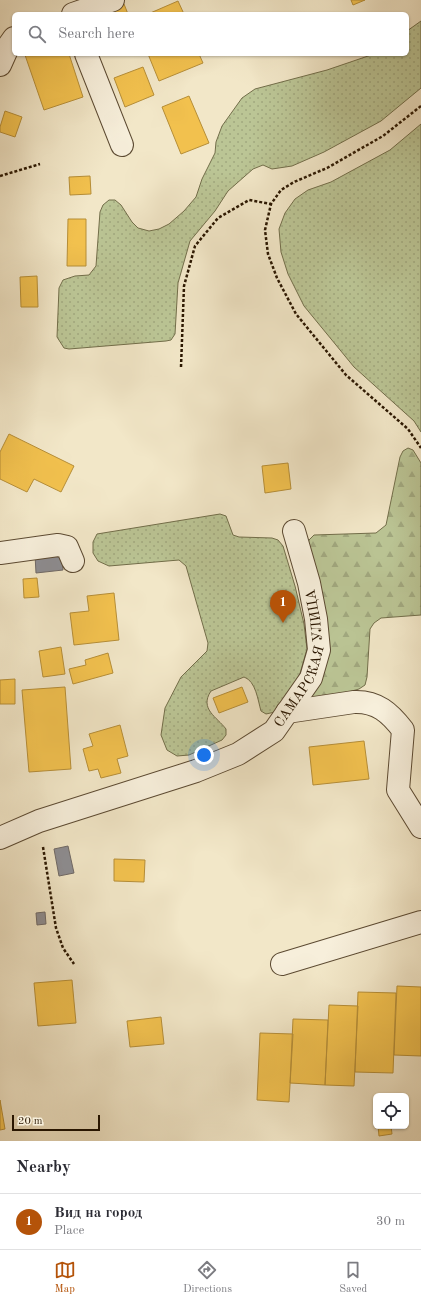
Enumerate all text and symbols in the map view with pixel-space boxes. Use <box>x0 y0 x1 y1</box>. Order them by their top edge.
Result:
search box <box>12 12 409 56</box>
icon: search <box>26 23 48 45</box>
text: Search here <box>58 27 135 42</box>
street label: САМАРСКАЯ УЛИЦА <box>272 588 327 730</box>
pin: 1 <box>270 590 296 623</box>
your location <box>194 745 214 765</box>
map controls <box>373 1093 409 1129</box>
button: locate <box>373 1093 409 1129</box>
scale bar <box>12 1113 100 1132</box>
text: 20 m <box>18 1116 43 1127</box>
text: Nearby <box>16 1159 71 1176</box>
text: Вид на город <box>54 1206 142 1221</box>
text: 1 <box>25 1215 33 1228</box>
text: 30 m <box>376 1215 405 1228</box>
text: Place <box>54 1224 84 1237</box>
tab: Map <box>54 1259 76 1297</box>
tab: Directions <box>183 1259 232 1297</box>
tab: Saved <box>339 1259 367 1297</box>

